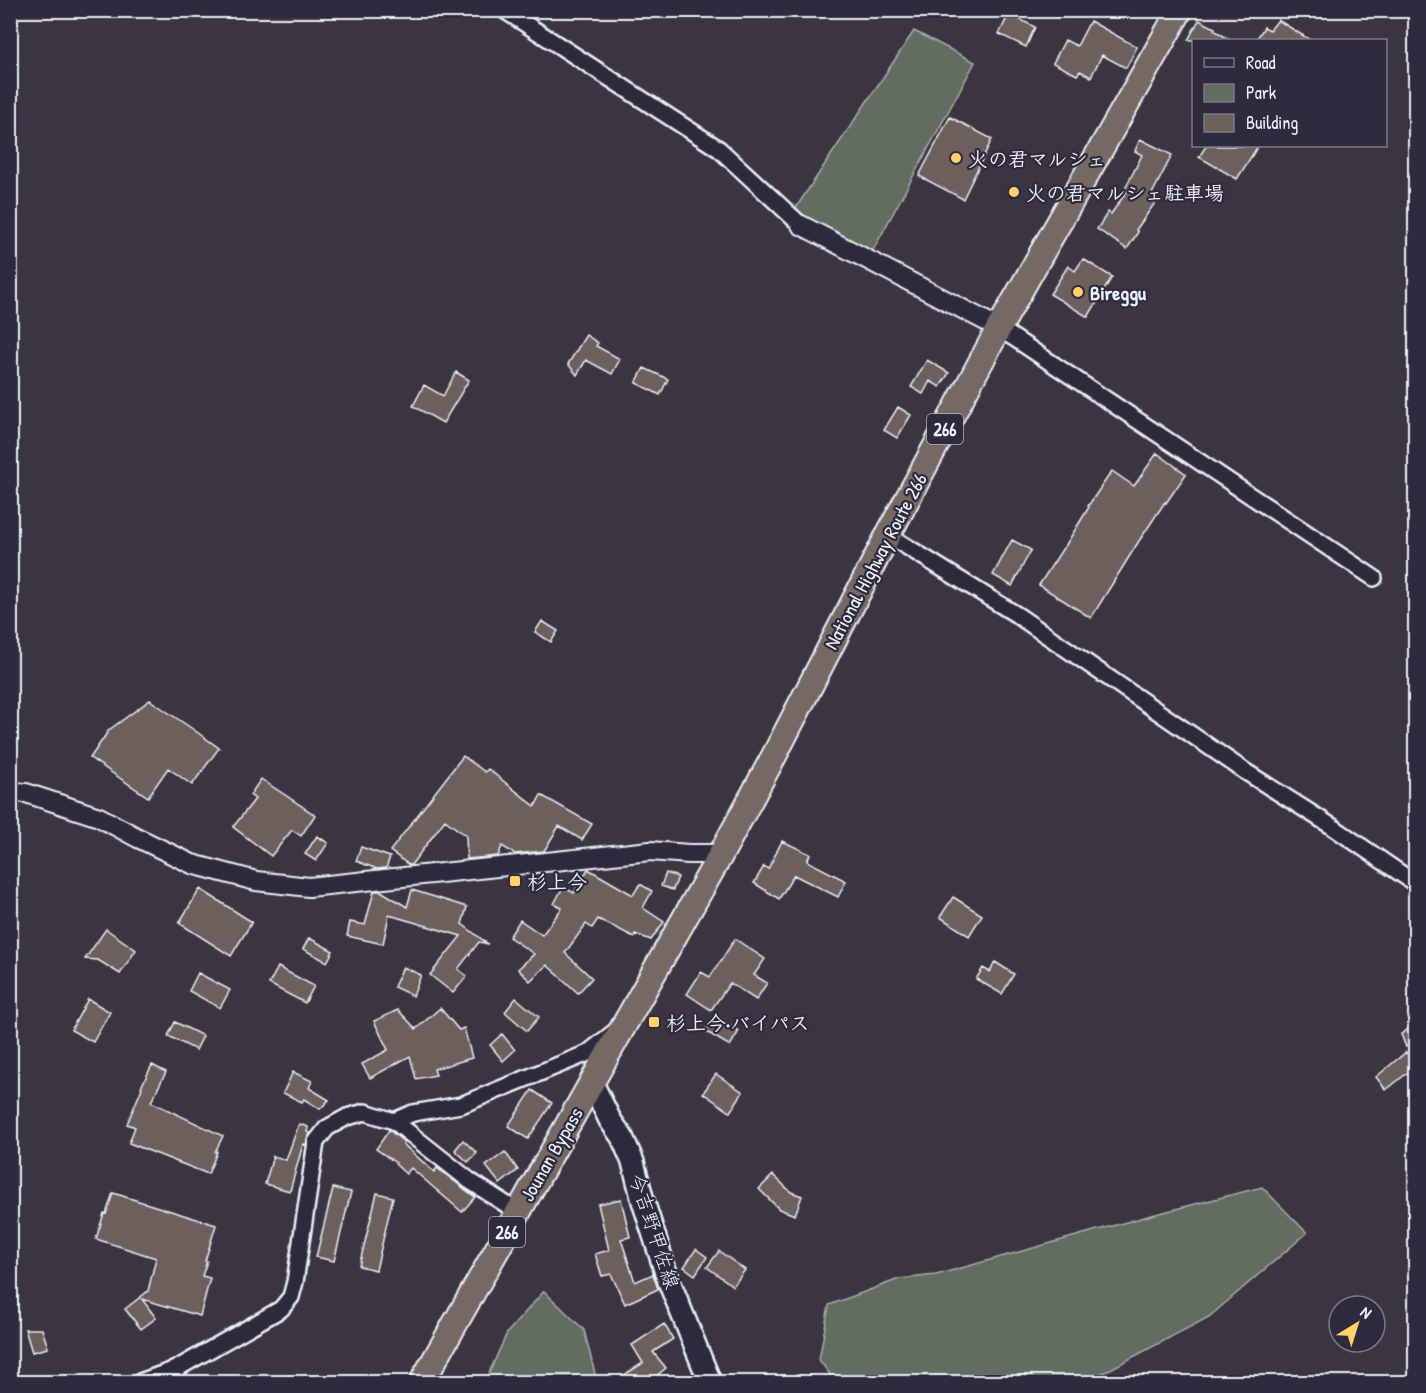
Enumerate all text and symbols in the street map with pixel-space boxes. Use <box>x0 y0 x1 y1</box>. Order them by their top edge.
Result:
legend <box>1192 39 1387 147</box>
text: Road <box>1246 50 1276 75</box>
text: Park <box>1246 80 1277 105</box>
text: Building <box>1246 110 1298 135</box>
place label: 火の君マルシェ <box>968 145 1106 172</box>
marker: 火の君マルシェ <box>949 151 963 165</box>
place label: 火の君マルシェ駐車場 <box>1026 179 1224 206</box>
marker: 火の君マルシェ駐車場 <box>1007 185 1021 199</box>
place label: Bireggu <box>1090 279 1147 307</box>
marker: Bireggu <box>1071 285 1085 299</box>
road number: 266 <box>927 414 963 444</box>
street label: National Highway Route 266 <box>817 468 933 654</box>
place label: 杉上今 <box>527 868 587 895</box>
marker: 杉上今 <box>508 874 522 888</box>
place label: 杉上今·バイパス <box>666 1009 810 1036</box>
marker: 杉上今·バイパス <box>647 1015 661 1029</box>
street label: Jounan Bypass <box>513 1102 589 1206</box>
street label: 今吉野甲佐線 <box>624 1170 686 1292</box>
road number: 266 <box>489 1217 525 1247</box>
north arrow <box>1327 1294 1387 1354</box>
text: N <box>1356 1301 1377 1324</box>

